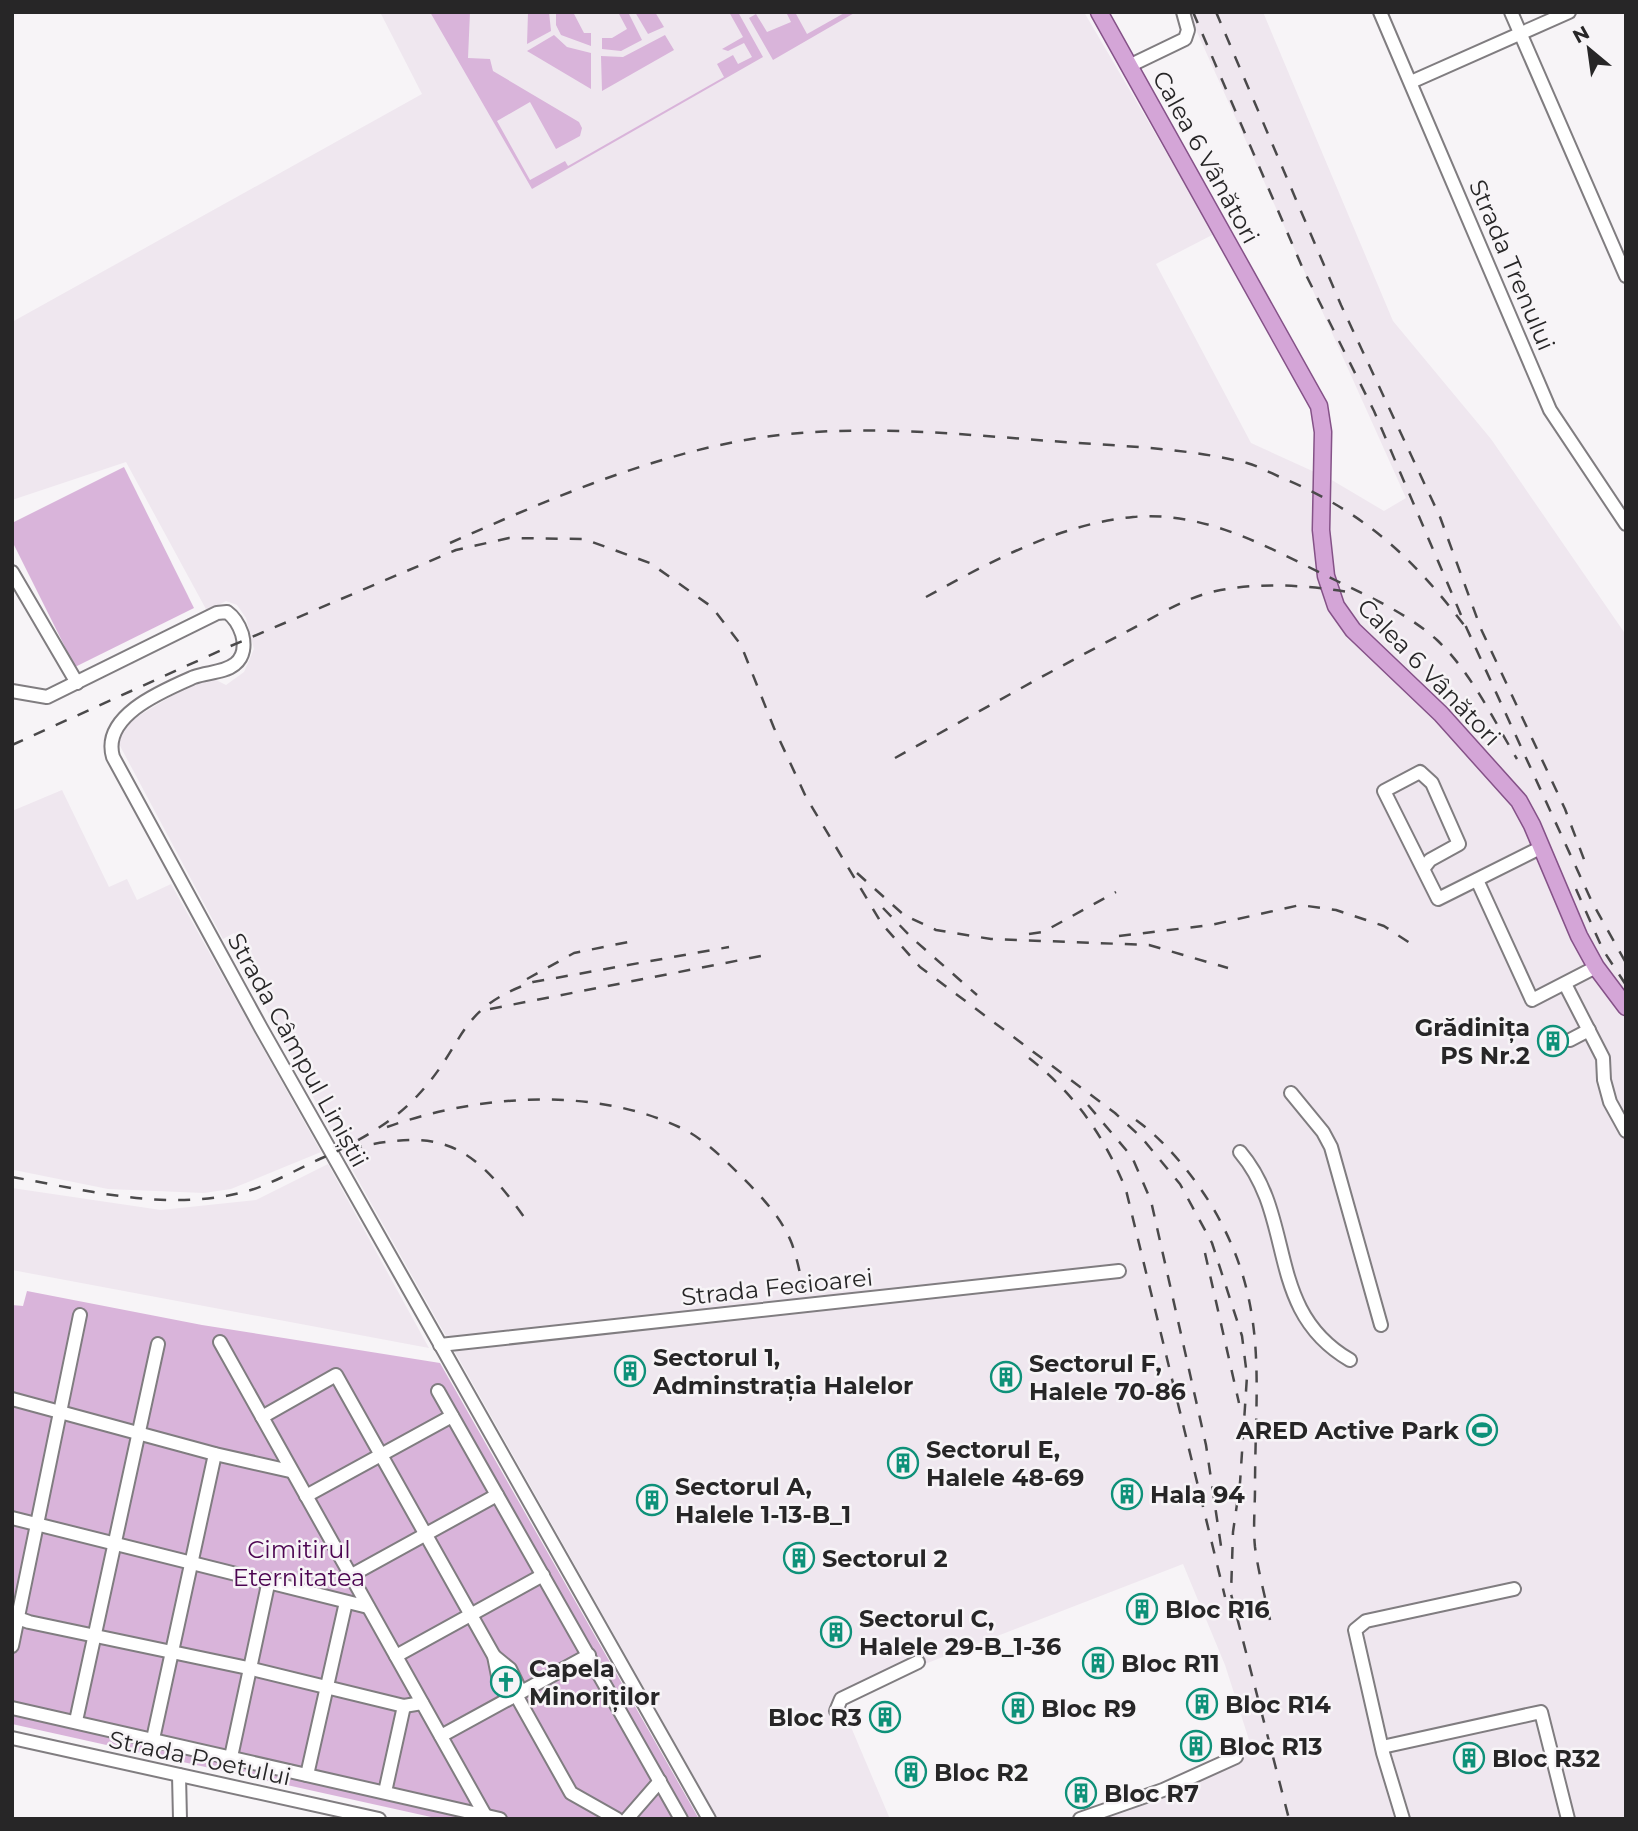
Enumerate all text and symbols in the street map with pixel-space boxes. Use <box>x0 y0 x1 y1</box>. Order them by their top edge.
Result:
north arrow <box>1554 14 1624 84</box>
text: N <box>1569 21 1593 48</box>
street label: Calea 6 Vânători <box>1146 66 1266 248</box>
street label: Strada Trenului <box>1463 175 1561 355</box>
street label: Calea 6 Vânători <box>1351 592 1507 752</box>
street label: Strada Câmpul Liniștii <box>221 928 375 1172</box>
place label: Grădinița PS Nr.2 <box>1415 1013 1530 1070</box>
building icon: Grădinița PS Nr.2 <box>1536 1024 1570 1058</box>
street label: Strada Fecioarei <box>680 1263 874 1311</box>
place label: Sectorul 1, Adminstrația Halelor <box>652 1343 913 1401</box>
place label: Sectorul F, Halele 70-86 <box>1029 1349 1186 1406</box>
building icon: Sectorul 1, Adminstrația Halelor <box>613 1354 647 1388</box>
building icon: Sectorul F, Halele 70-86 <box>989 1360 1023 1394</box>
sports icon: ARED Active Park <box>1465 1413 1499 1447</box>
place label: ARED Active Park <box>1235 1416 1459 1445</box>
place label: Sectorul E, Halele 48-69 <box>926 1435 1084 1492</box>
building icon: Sectorul E, Halele 48-69 <box>886 1446 920 1480</box>
place label: Sectorul A, Halele 1-13-B_1 <box>675 1472 851 1529</box>
building icon: Hala 94 <box>1110 1477 1144 1511</box>
place label: Hala 94 <box>1150 1480 1245 1509</box>
building icon: Sectorul A, Halele 1-13-B_1 <box>635 1483 669 1517</box>
park label: Cimitirul Eternitatea <box>233 1535 365 1592</box>
building icon: Sectorul 2 <box>782 1541 816 1575</box>
place label: Sectorul 2 <box>822 1544 948 1573</box>
building icon: Bloc R16 <box>1125 1592 1159 1626</box>
place label: Bloc R16 <box>1165 1595 1270 1624</box>
place label: Sectorul C, Halele 29-B_1-36 <box>859 1604 1061 1661</box>
building icon: Sectorul C, Halele 29-B_1-36 <box>819 1615 853 1649</box>
building icon: Bloc R11 <box>1081 1646 1115 1680</box>
place label: Bloc R11 <box>1121 1649 1220 1678</box>
place label: Capela Minoriților <box>529 1654 660 1712</box>
church icon: Capela Minoriților <box>489 1665 523 1699</box>
building icon: Bloc R14 <box>1185 1687 1219 1721</box>
place label: Bloc R14 <box>1225 1690 1331 1719</box>
building icon: Bloc R9 <box>1001 1691 1035 1725</box>
place label: Bloc R9 <box>1041 1694 1136 1723</box>
building icon: Bloc R3 <box>868 1700 902 1734</box>
place label: Bloc R3 <box>768 1703 862 1732</box>
street label: Strada Poetului <box>106 1725 294 1791</box>
building icon: Bloc R13 <box>1179 1729 1213 1763</box>
place label: Bloc R13 <box>1219 1732 1323 1761</box>
building icon: Bloc R32 <box>1452 1741 1486 1775</box>
place label: Bloc R32 <box>1492 1744 1600 1773</box>
building icon: Bloc R2 <box>894 1755 928 1789</box>
place label: Bloc R2 <box>934 1758 1028 1787</box>
building icon: Bloc R7 <box>1064 1776 1098 1810</box>
place label: Bloc R7 <box>1104 1779 1199 1808</box>

